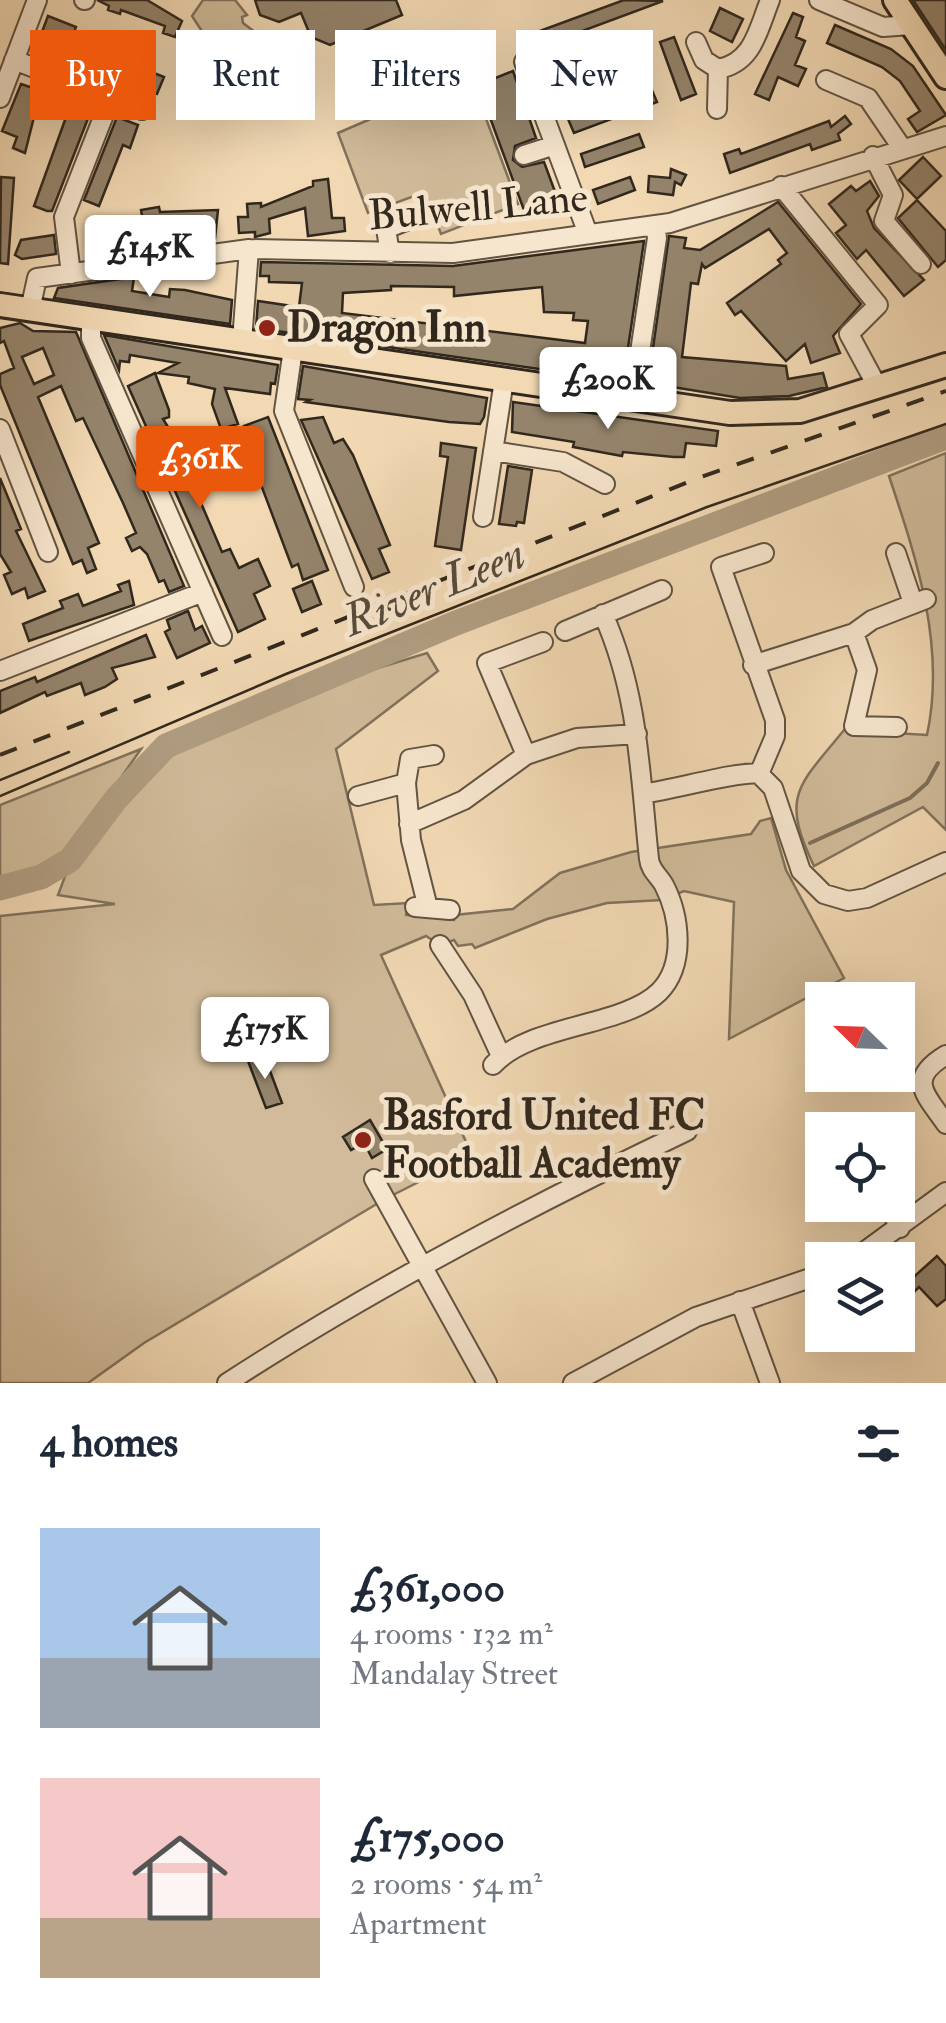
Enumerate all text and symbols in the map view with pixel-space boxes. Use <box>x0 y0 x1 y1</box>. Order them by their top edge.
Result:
chip: Buy <box>30 30 156 120</box>
chip: Rent <box>176 30 315 120</box>
chip: Filters <box>335 30 496 120</box>
chip: New <box>516 30 653 120</box>
street label: Bulwell Lane <box>366 172 590 242</box>
pin: £145K <box>80 215 220 300</box>
text: £145K <box>107 227 193 267</box>
place label: Dragon Inn <box>287 302 486 354</box>
marker: Dragon Inn <box>256 317 278 339</box>
pin: £200K <box>538 347 678 432</box>
text: £200K <box>562 359 654 399</box>
pin: £361K <box>130 426 270 511</box>
text: £361K <box>158 438 242 478</box>
water label: River Leen <box>334 526 533 650</box>
north arrow <box>805 982 915 1092</box>
map controls <box>805 982 915 1352</box>
pin: £175K <box>195 997 335 1082</box>
text: £175K <box>223 1009 307 1049</box>
place label: Basford United FC Football Academy <box>383 1090 705 1191</box>
button: locate <box>805 1112 915 1222</box>
marker: Basford United FC Football Academy <box>352 1129 374 1151</box>
button: layers <box>805 1242 915 1352</box>
icon: filters <box>851 1416 906 1471</box>
text: 4 homes <box>40 1417 178 1469</box>
text: £361,000 <box>350 1562 505 1614</box>
icon: home <box>120 1568 240 1688</box>
text: 4 rooms · 132 m² <box>350 1614 553 1654</box>
text: Mandalay Street <box>350 1654 558 1694</box>
text: £175,000 <box>350 1812 505 1864</box>
icon: home <box>120 1818 240 1938</box>
text: 2 rooms · 54 m² <box>350 1864 542 1904</box>
text: Apartment <box>350 1904 487 1944</box>

